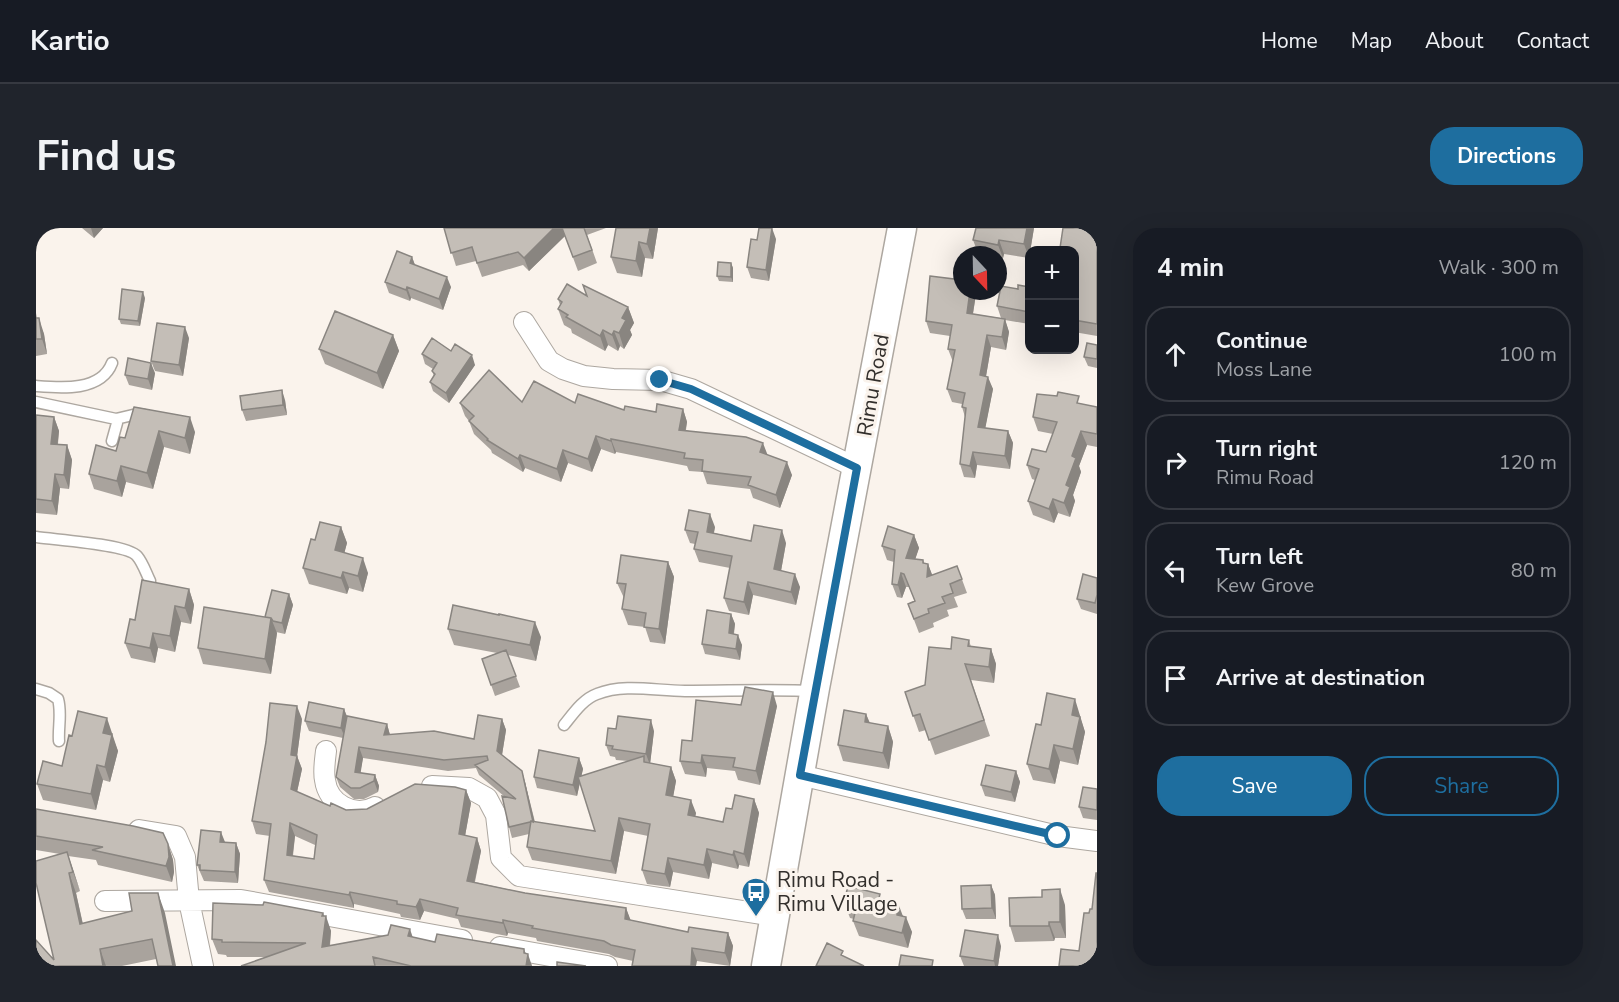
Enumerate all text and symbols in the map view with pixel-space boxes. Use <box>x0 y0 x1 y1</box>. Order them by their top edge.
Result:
text: Kartio <box>30 22 110 60</box>
text: Home <box>1261 27 1318 55</box>
text: Map <box>1351 27 1392 55</box>
text: About <box>1425 27 1483 55</box>
text: Contact <box>1516 27 1589 55</box>
button: Directions <box>1430 127 1583 185</box>
text: Find us <box>36 128 176 185</box>
north arrow <box>953 246 1007 300</box>
map controls <box>1025 246 1079 354</box>
button: + <box>1025 246 1079 300</box>
text: 4 min <box>1157 250 1224 285</box>
text: Walk · 300 m <box>1439 254 1559 281</box>
button: − <box>1025 300 1079 354</box>
text: Continue <box>1216 326 1307 356</box>
street label: Rimu Road <box>850 332 896 438</box>
icon: ahead <box>1159 338 1192 371</box>
text: 100 m <box>1499 341 1557 368</box>
text: Moss Lane <box>1216 356 1312 383</box>
route end <box>646 366 672 392</box>
text: Turn right <box>1216 434 1317 464</box>
icon: right <box>1159 446 1192 479</box>
text: 120 m <box>1499 449 1557 476</box>
text: Rimu Road <box>1216 464 1314 491</box>
text: Turn left <box>1216 542 1303 572</box>
icon: left <box>1159 554 1192 587</box>
text: 80 m <box>1511 557 1557 584</box>
text: Kew Grove <box>1216 572 1314 599</box>
icon: arrive <box>1159 662 1192 695</box>
text: Arrive at destination <box>1216 663 1425 693</box>
button: Save <box>1157 756 1352 816</box>
button: Share <box>1364 756 1559 816</box>
route start <box>1044 822 1070 848</box>
place label: Rimu Road - Rimu Village <box>777 866 897 918</box>
bus stop icon: Rimu Road - Rimu Village <box>740 876 772 918</box>

